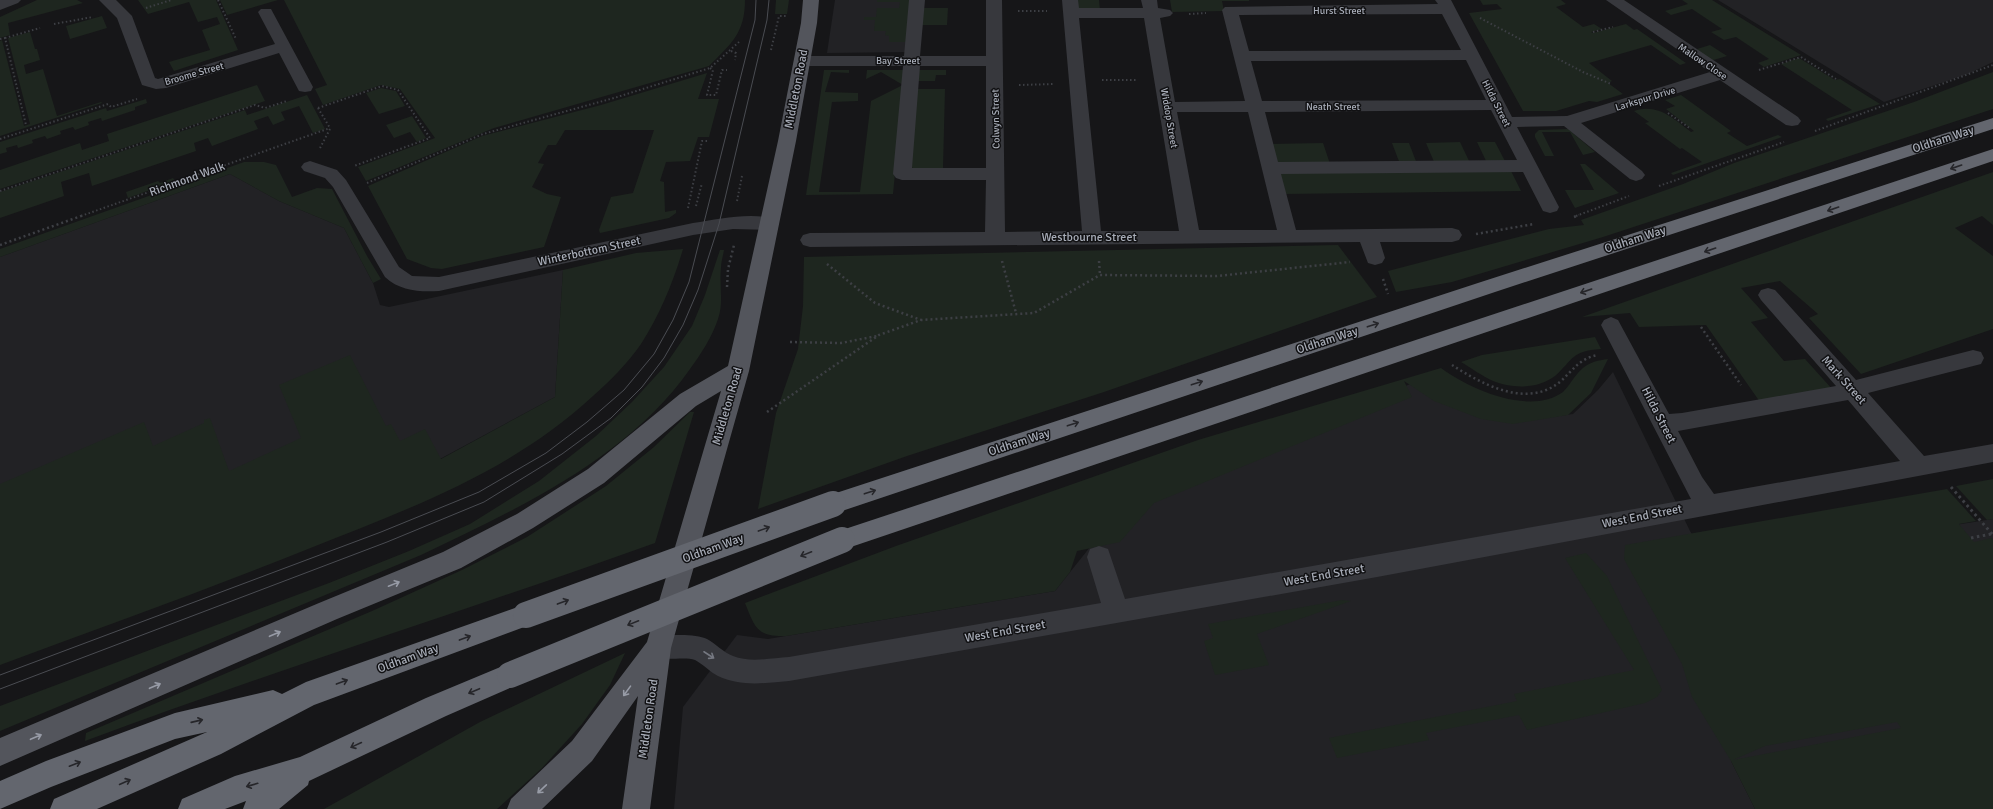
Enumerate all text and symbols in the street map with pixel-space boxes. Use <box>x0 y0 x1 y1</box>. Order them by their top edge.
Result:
street label: Hurst Street <box>1313 5 1366 17</box>
street label: Mallow Close <box>1676 41 1729 83</box>
street label: Middleton Road <box>781 48 812 130</box>
street label: Bay Street <box>876 55 920 67</box>
street label: Broome Street <box>163 60 226 88</box>
street label: Hilda Street <box>1479 78 1513 129</box>
street label: Larkspur Drive <box>1614 84 1677 114</box>
street label: Widdop Street <box>1158 87 1180 150</box>
street label: Colwyn Street <box>989 89 1003 149</box>
street label: Neath Street <box>1306 101 1360 113</box>
street label: Oldham Way <box>1910 122 1976 156</box>
street label: Richmond Walk <box>147 159 227 200</box>
one-way arrow <box>1950 164 1963 171</box>
one-way arrow <box>1827 205 1839 213</box>
street label: Oldham Way <box>1602 222 1668 256</box>
street label: Westbourne Street <box>1041 230 1137 245</box>
street label: Winterbottom Street <box>536 233 642 270</box>
one-way arrow <box>1703 247 1716 254</box>
one-way arrow <box>1581 288 1593 296</box>
one-way arrow <box>1367 321 1380 328</box>
street label: Oldham Way <box>1294 323 1360 357</box>
street label: Mark Street <box>1818 353 1869 408</box>
street label: Middleton Road <box>709 365 746 447</box>
one-way arrow <box>1190 379 1202 387</box>
street label: Hilda Street <box>1638 385 1679 446</box>
one-way arrow <box>1067 420 1079 428</box>
street label: Oldham Way <box>986 425 1052 459</box>
one-way arrow <box>864 487 876 495</box>
street label: West End Street <box>1601 501 1683 532</box>
one-way arrow <box>758 525 771 532</box>
street label: Oldham Way <box>681 530 746 566</box>
one-way arrow <box>800 551 812 559</box>
street label: West End Street <box>1283 561 1365 590</box>
one-way arrow <box>388 579 400 587</box>
one-way arrow <box>556 598 569 605</box>
street label: West End Street <box>964 617 1046 646</box>
one-way arrow <box>628 620 640 628</box>
one-way arrow <box>268 630 280 638</box>
one-way arrow <box>458 633 470 641</box>
street label: Oldham Way <box>376 640 441 676</box>
one-way arrow <box>703 652 715 660</box>
one-way arrow <box>336 678 349 685</box>
street label: Middleton Road <box>635 678 662 760</box>
one-way arrow <box>149 682 161 689</box>
one-way arrow <box>623 685 631 696</box>
one-way arrow <box>469 687 481 695</box>
one-way arrow <box>191 716 204 724</box>
one-way arrow <box>29 733 41 740</box>
one-way arrow <box>351 742 363 749</box>
one-way arrow <box>68 759 80 767</box>
one-way arrow <box>118 778 130 785</box>
one-way arrow <box>246 782 259 789</box>
one-way arrow <box>537 784 547 793</box>

